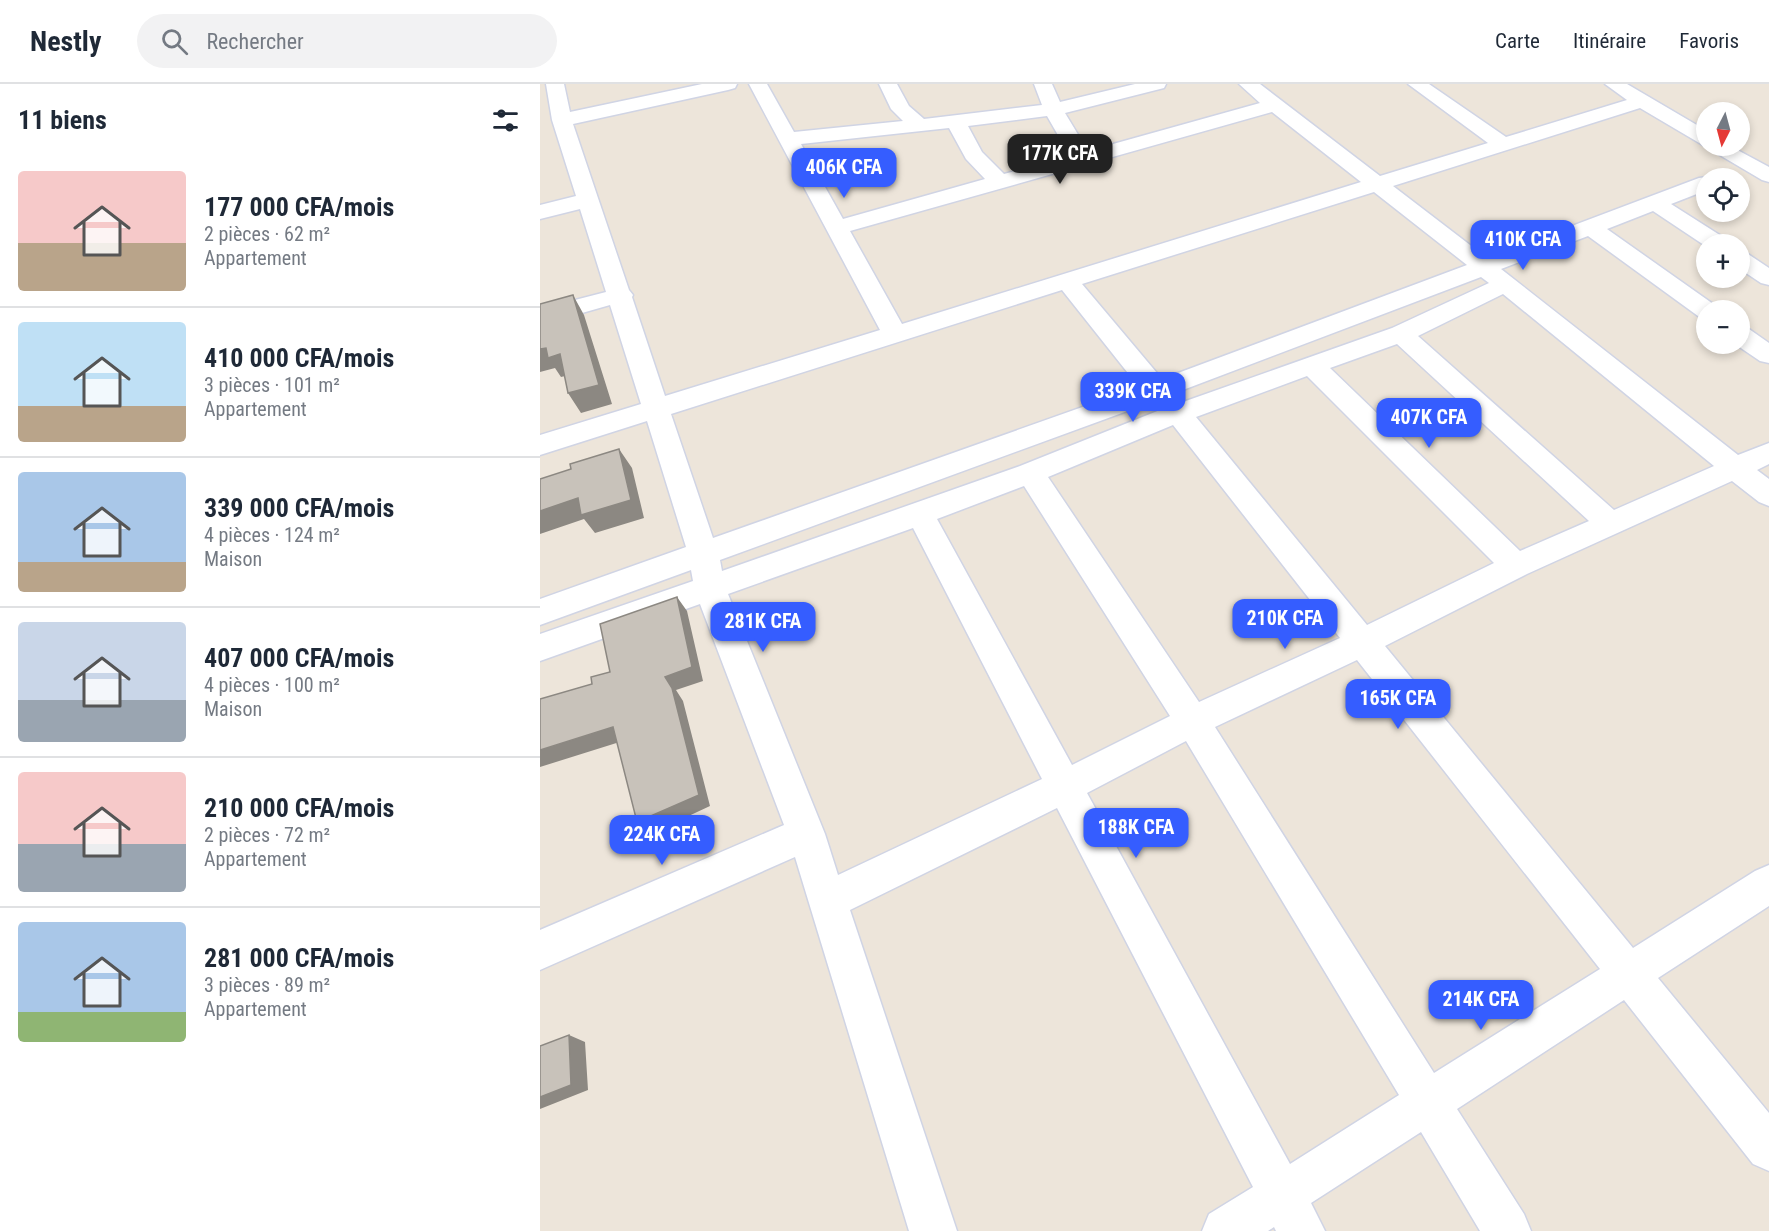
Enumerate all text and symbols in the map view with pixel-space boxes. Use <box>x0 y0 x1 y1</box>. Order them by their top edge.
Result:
search box <box>137 14 557 68</box>
text: Nestly <box>30 25 101 58</box>
icon: search <box>158 25 191 58</box>
text: Rechercher <box>206 29 304 54</box>
text: Carte <box>1495 29 1540 53</box>
text: Itinéraire <box>1573 29 1646 53</box>
text: Favoris <box>1679 29 1739 53</box>
north arrow <box>1696 102 1750 156</box>
map controls <box>1696 102 1750 354</box>
icon: filters <box>489 104 522 137</box>
text: 11 biens <box>18 105 107 135</box>
pin: 177K CFA <box>998 134 1122 185</box>
text: 177K CFA <box>1022 141 1099 165</box>
pin: 406K CFA <box>782 148 906 199</box>
text: 406K CFA <box>806 155 883 179</box>
button: locate <box>1696 168 1750 222</box>
text: 177 000 CFA/mois <box>204 192 394 222</box>
icon: home <box>66 195 138 267</box>
pin: 410K CFA <box>1461 220 1585 271</box>
text: 2 pièces · 62 m² <box>204 222 330 246</box>
text: 410K CFA <box>1485 227 1562 251</box>
button: + <box>1696 234 1750 288</box>
text: Appartement <box>204 246 307 270</box>
button: − <box>1696 300 1750 354</box>
text: 410 000 CFA/mois <box>204 343 394 373</box>
icon: home <box>66 346 138 418</box>
pin: 339K CFA <box>1071 372 1195 423</box>
text: 3 pièces · 101 m² <box>204 373 340 397</box>
text: 339K CFA <box>1095 379 1172 403</box>
text: Appartement <box>204 397 307 421</box>
pin: 407K CFA <box>1367 398 1491 449</box>
text: 407K CFA <box>1391 405 1468 429</box>
text: 339 000 CFA/mois <box>204 493 394 523</box>
icon: home <box>66 496 138 568</box>
text: 4 pièces · 124 m² <box>204 523 340 547</box>
text: Maison <box>204 547 262 571</box>
pin: 210K CFA <box>1223 599 1347 650</box>
pin: 281K CFA <box>701 602 825 653</box>
text: 210K CFA <box>1247 606 1324 630</box>
text: 281K CFA <box>725 609 802 633</box>
text: 407 000 CFA/mois <box>204 643 394 673</box>
icon: home <box>66 646 138 718</box>
text: 4 pièces · 100 m² <box>204 673 340 697</box>
pin: 165K CFA <box>1336 679 1460 730</box>
text: 165K CFA <box>1360 686 1437 710</box>
text: Maison <box>204 697 262 721</box>
text: 210 000 CFA/mois <box>204 793 394 823</box>
icon: home <box>66 796 138 868</box>
pin: 188K CFA <box>1074 808 1198 859</box>
pin: 224K CFA <box>600 815 724 866</box>
text: 188K CFA <box>1098 815 1175 839</box>
text: 224K CFA <box>624 822 701 846</box>
text: 2 pièces · 72 m² <box>204 823 330 847</box>
text: Appartement <box>204 847 307 871</box>
text: 281 000 CFA/mois <box>204 943 394 973</box>
icon: home <box>66 946 138 1018</box>
text: 3 pièces · 89 m² <box>204 973 330 997</box>
pin: 214K CFA <box>1419 980 1543 1031</box>
text: 214K CFA <box>1443 987 1520 1011</box>
text: Appartement <box>204 997 307 1021</box>

